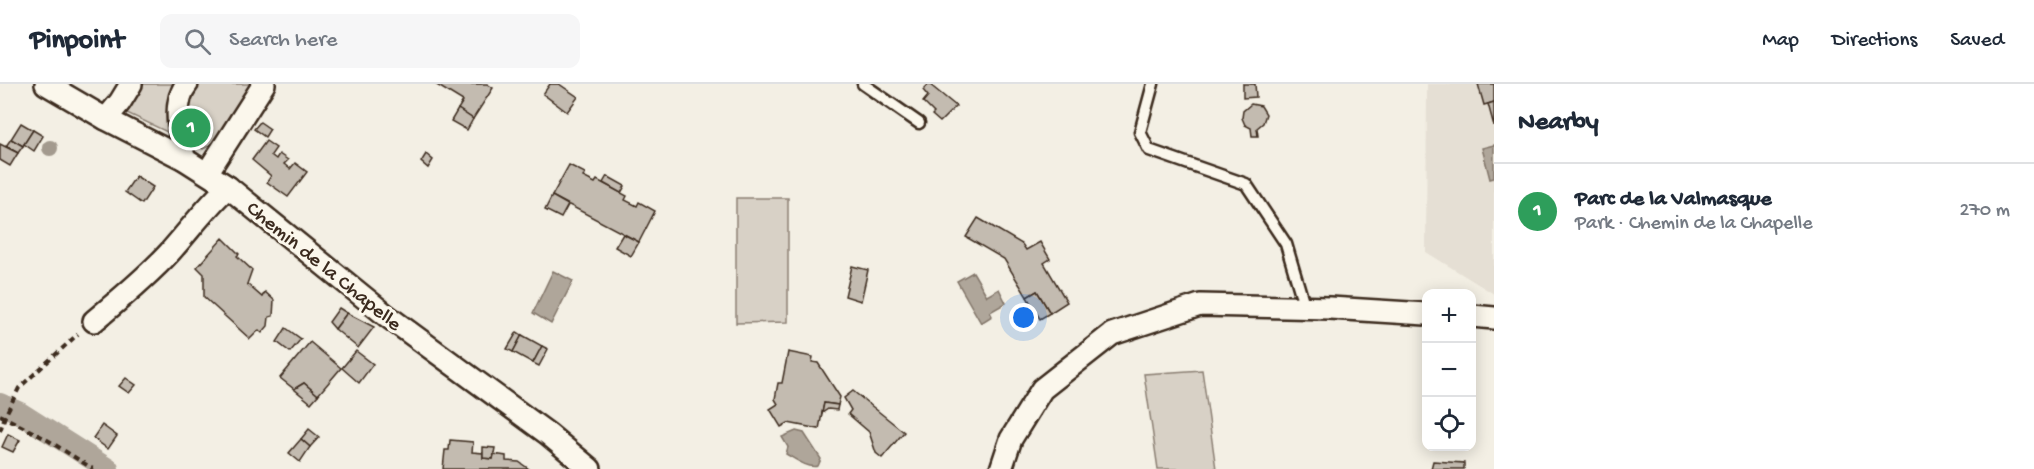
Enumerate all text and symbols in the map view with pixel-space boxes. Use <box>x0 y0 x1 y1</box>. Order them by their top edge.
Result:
search box <box>160 14 580 68</box>
text: Pinpoint <box>30 25 124 58</box>
icon: search <box>181 25 214 58</box>
text: Search here <box>229 28 337 54</box>
text: Map <box>1762 29 1799 54</box>
text: Directions <box>1832 29 1917 54</box>
text: Saved <box>1950 29 2004 54</box>
pin: 1 <box>172 106 210 150</box>
text: Nearby <box>1518 108 1599 139</box>
text: Parc de la Valmasque <box>1575 187 1772 213</box>
street label: Chemin de la Chapelle <box>240 197 407 339</box>
text: 1 <box>1533 200 1542 223</box>
text: 270 m <box>1960 200 2010 223</box>
text: Park · Chemin de la Chapelle <box>1575 213 1813 236</box>
map controls <box>1422 289 1476 451</box>
button: + <box>1422 289 1476 343</box>
your location <box>1009 303 1038 332</box>
button: − <box>1422 343 1476 397</box>
button: locate <box>1422 397 1476 451</box>

